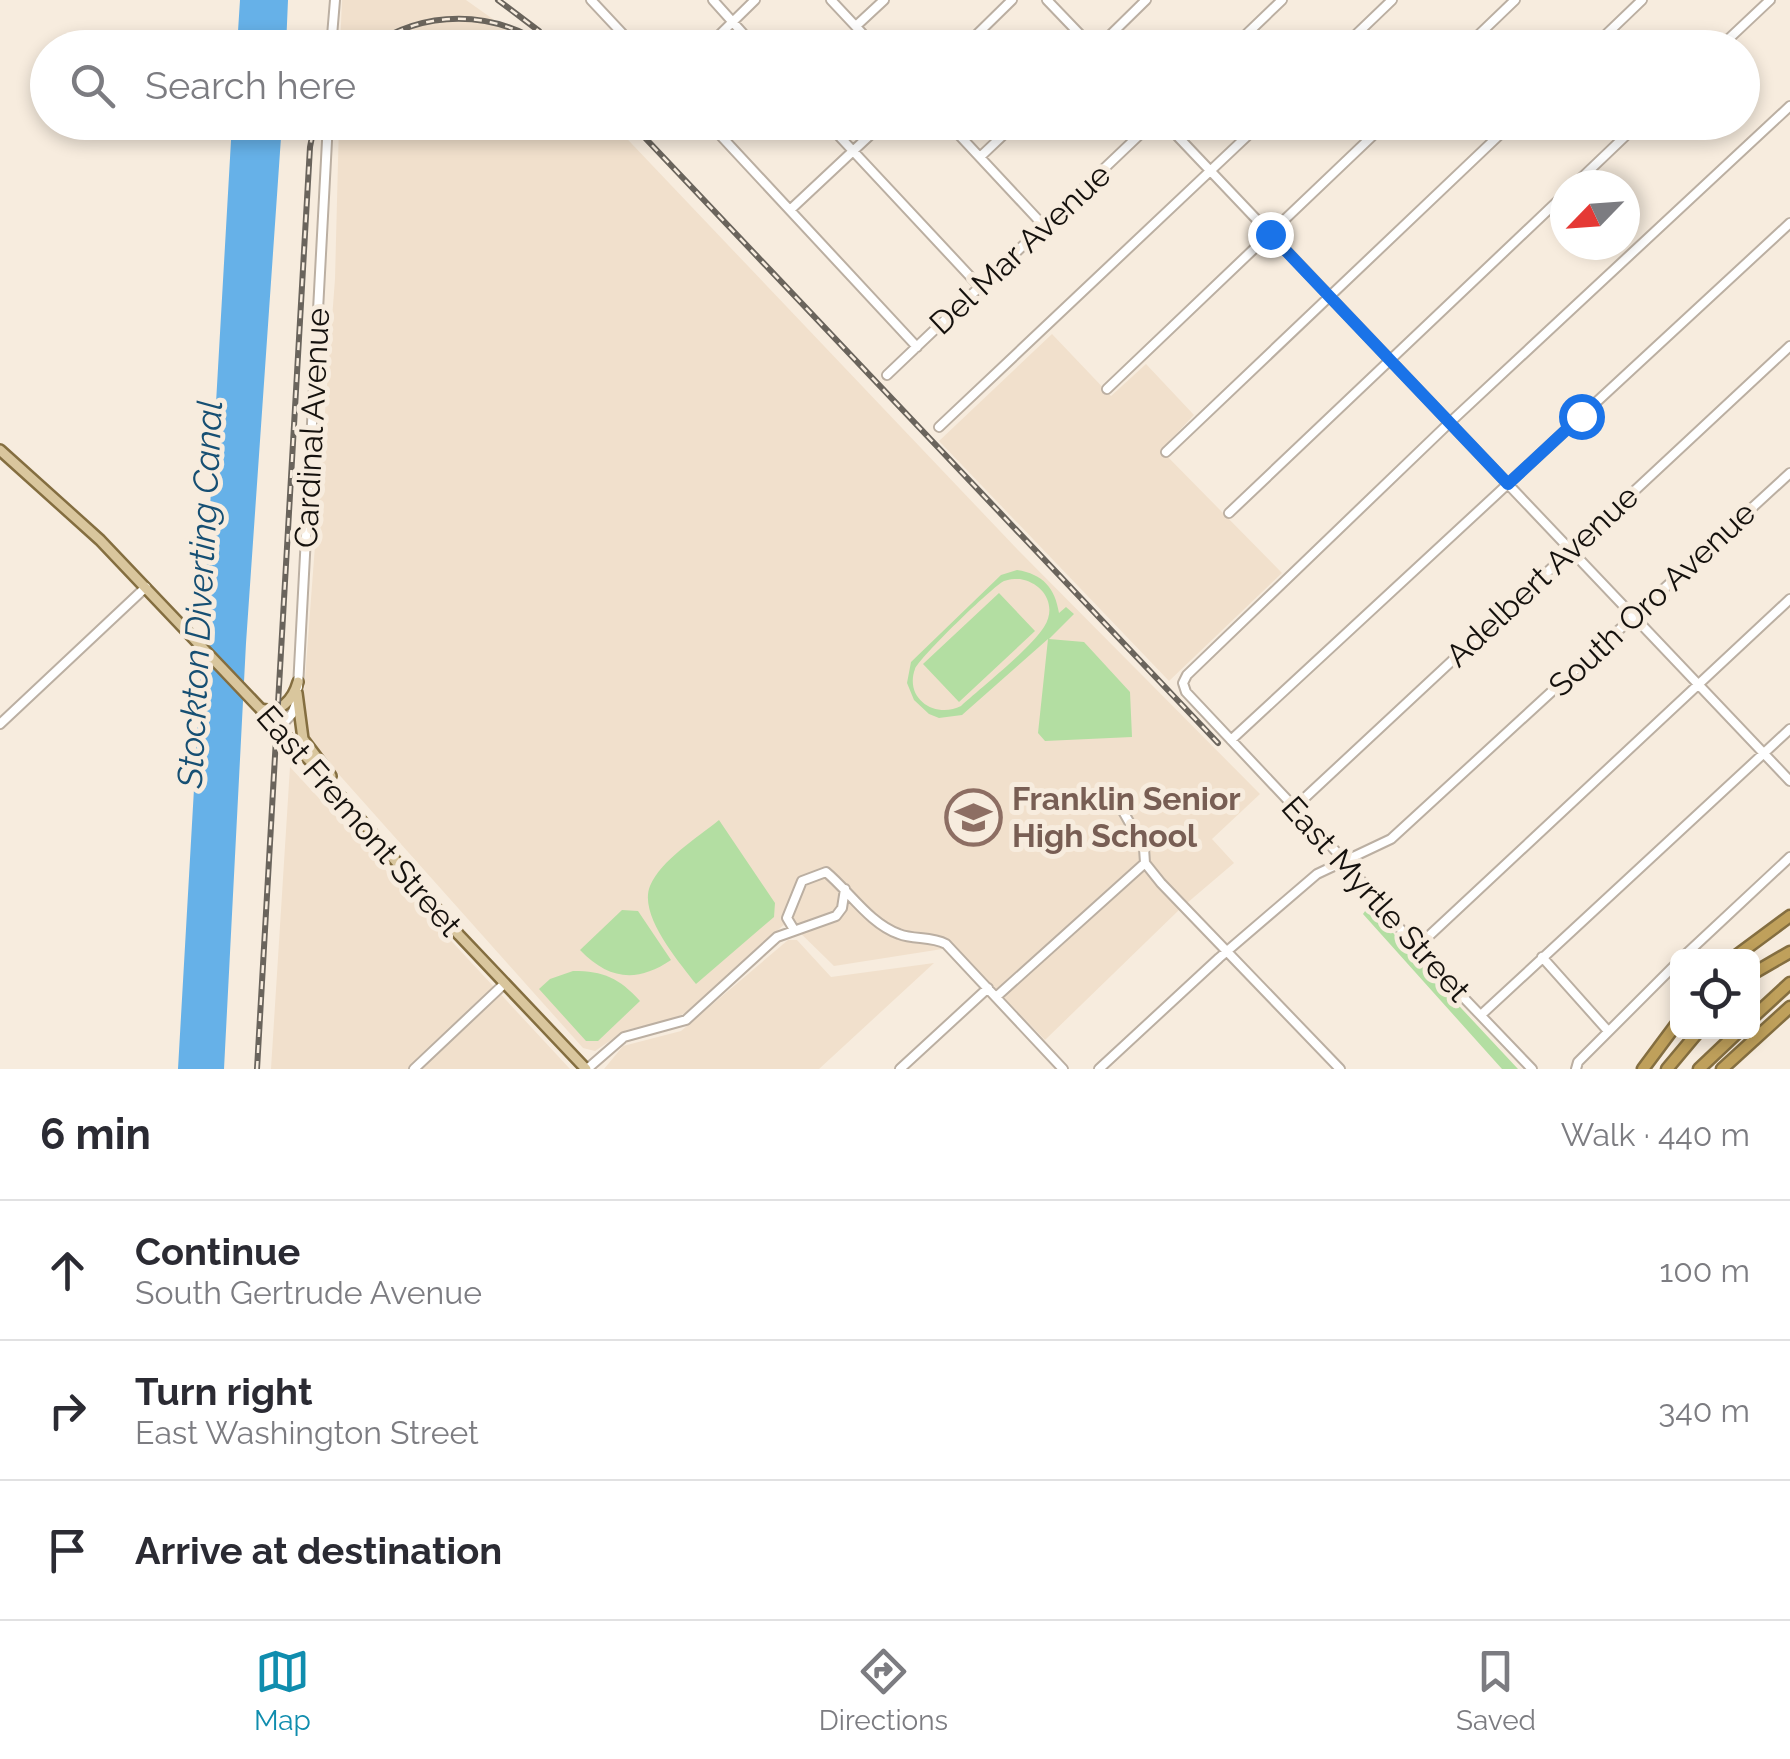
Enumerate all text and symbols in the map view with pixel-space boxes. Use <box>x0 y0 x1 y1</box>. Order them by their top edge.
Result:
search box <box>30 30 1760 140</box>
icon: search <box>65 58 120 113</box>
text: Search here <box>145 63 356 108</box>
street label: Del Mar Avenue <box>922 156 1117 342</box>
north arrow <box>1550 170 1640 260</box>
route end <box>1248 212 1294 258</box>
street label: Cardinal Avenue <box>287 307 336 549</box>
route start <box>1559 394 1605 440</box>
water label: Stockton Diverting Canal <box>169 399 230 790</box>
street label: Adelbert Avenue <box>1438 477 1645 674</box>
street label: South Oro Avenue <box>1541 494 1762 704</box>
street label: East Fremont Street <box>249 698 470 944</box>
place label: Franklin Senior High School <box>1012 780 1241 854</box>
school or university icon: Franklin Senior High School <box>943 787 1003 847</box>
street label: East Myrtle Street <box>1275 789 1478 1009</box>
map controls <box>1670 949 1760 1039</box>
button: locate <box>1670 949 1760 1039</box>
text: 6 min <box>40 1110 151 1159</box>
text: Walk · 440 m <box>1561 1116 1750 1153</box>
text: Continue <box>135 1229 300 1274</box>
icon: ahead <box>40 1243 95 1298</box>
text: 100 m <box>1660 1252 1750 1289</box>
text: South Gertrude Avenue <box>135 1274 482 1311</box>
text: Turn right <box>135 1369 312 1414</box>
icon: right <box>40 1383 95 1438</box>
text: 340 m <box>1658 1392 1750 1429</box>
text: East Washington Street <box>135 1414 479 1451</box>
icon: arrive <box>40 1523 95 1578</box>
text: Arrive at destination <box>135 1528 502 1573</box>
tab: Map <box>254 1644 311 1737</box>
tab: Directions <box>819 1644 948 1737</box>
tab: Saved <box>1456 1644 1536 1737</box>

